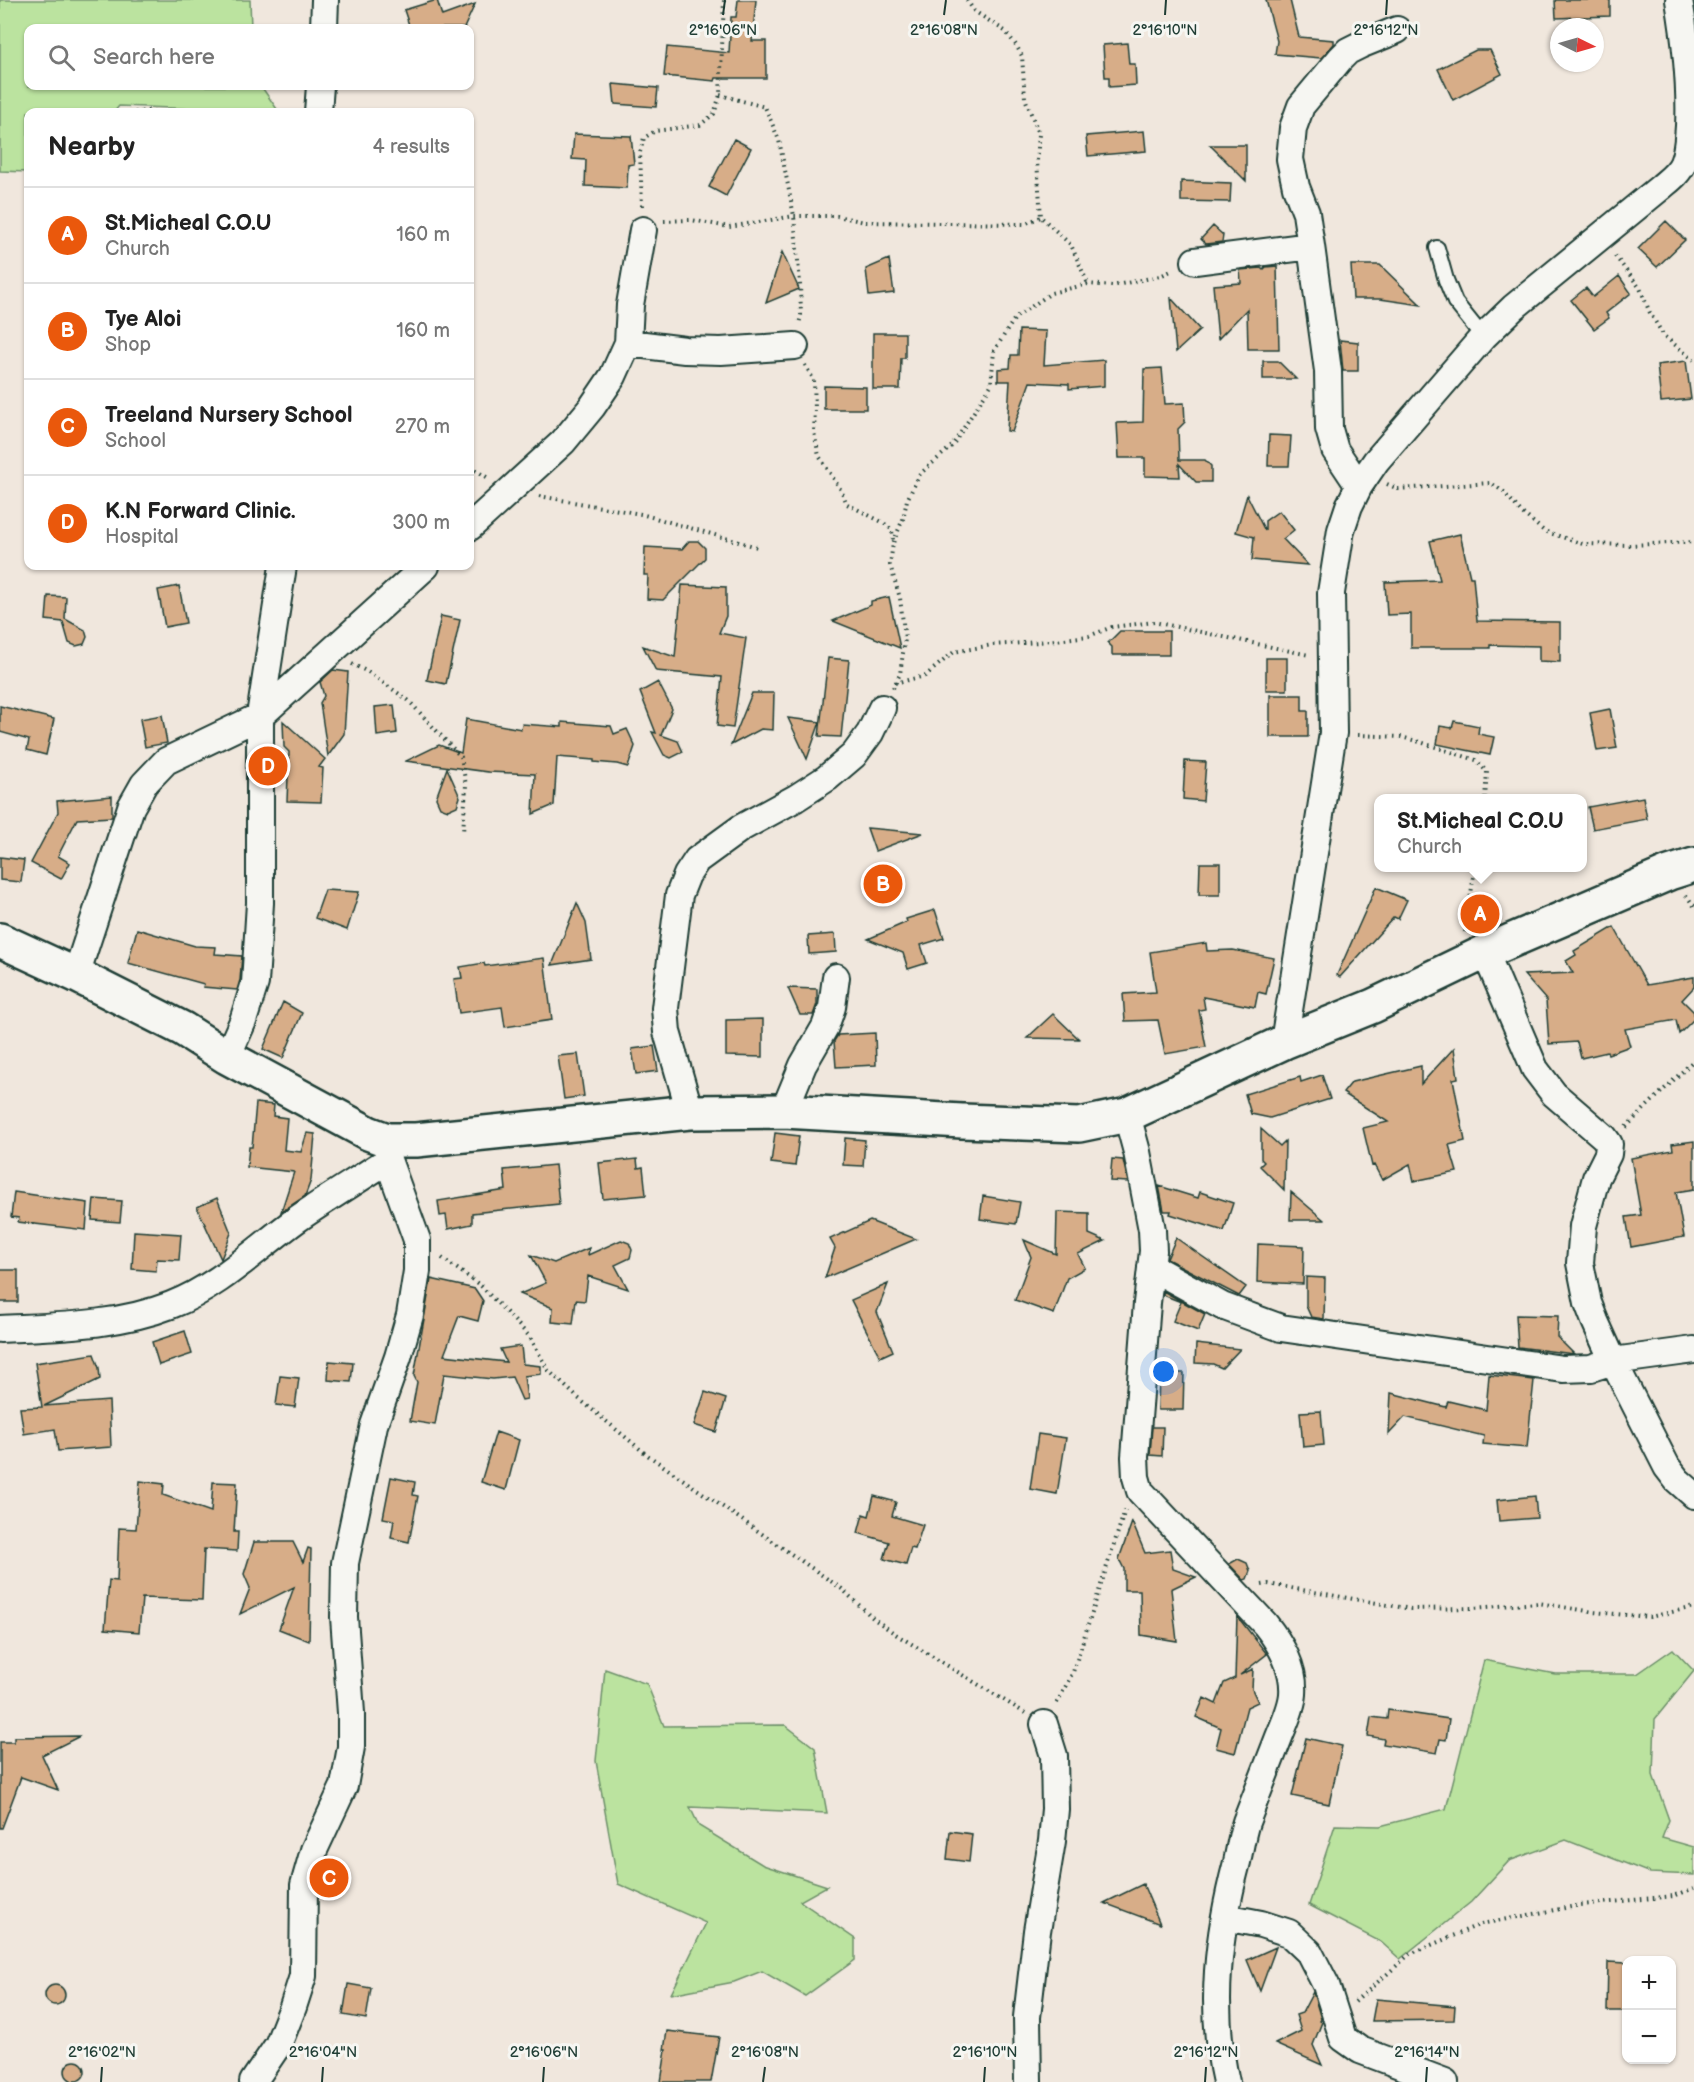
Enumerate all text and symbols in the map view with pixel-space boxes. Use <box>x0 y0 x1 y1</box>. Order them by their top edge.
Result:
north arrow <box>1550 18 1604 72</box>
text: 2°16'06"N <box>689 21 757 40</box>
text: 2°16'08"N <box>910 21 978 40</box>
text: 2°16'10"N <box>1132 21 1198 40</box>
text: 2°16'12"N <box>1353 21 1419 40</box>
search box <box>24 24 474 90</box>
icon: search <box>45 41 78 74</box>
text: Search here <box>93 44 215 71</box>
text: Nearby <box>48 132 135 163</box>
text: 4 results <box>372 135 450 159</box>
text: St.Micheal C.O.U <box>105 210 271 237</box>
text: A <box>61 223 74 247</box>
text: 160 m <box>396 223 450 247</box>
text: Church <box>105 237 170 261</box>
text: Tye Aloi <box>105 306 181 333</box>
text: B <box>60 319 75 343</box>
text: 160 m <box>396 319 450 343</box>
text: Shop <box>105 333 151 357</box>
text: Treeland Nursery School <box>105 402 353 429</box>
text: C <box>60 415 75 439</box>
text: 270 m <box>395 415 450 439</box>
text: School <box>105 429 166 453</box>
text: K.N Forward Clinic. <box>105 498 296 525</box>
text: D <box>61 511 74 535</box>
text: 300 m <box>392 511 450 535</box>
text: Hospital <box>105 525 178 549</box>
pin: D <box>248 744 288 789</box>
popup <box>1374 794 1587 872</box>
text: St.Micheal C.O.U <box>1397 808 1564 835</box>
text: Church <box>1397 835 1462 859</box>
pin: B <box>864 862 902 906</box>
pin: A <box>1460 892 1500 936</box>
your location <box>1149 1357 1178 1386</box>
pin: C <box>310 1856 348 1900</box>
map controls <box>1622 1956 1676 2064</box>
button: + <box>1622 1956 1676 2010</box>
button: − <box>1622 2010 1676 2064</box>
text: 2°16'02"N <box>68 2043 136 2062</box>
text: 2°16'04"N <box>289 2043 357 2062</box>
text: 2°16'06"N <box>510 2043 578 2062</box>
text: 2°16'08"N <box>731 2043 799 2062</box>
text: 2°16'10"N <box>952 2043 1018 2062</box>
text: 2°16'12"N <box>1173 2043 1239 2062</box>
text: 2°16'14"N <box>1394 2043 1460 2062</box>

